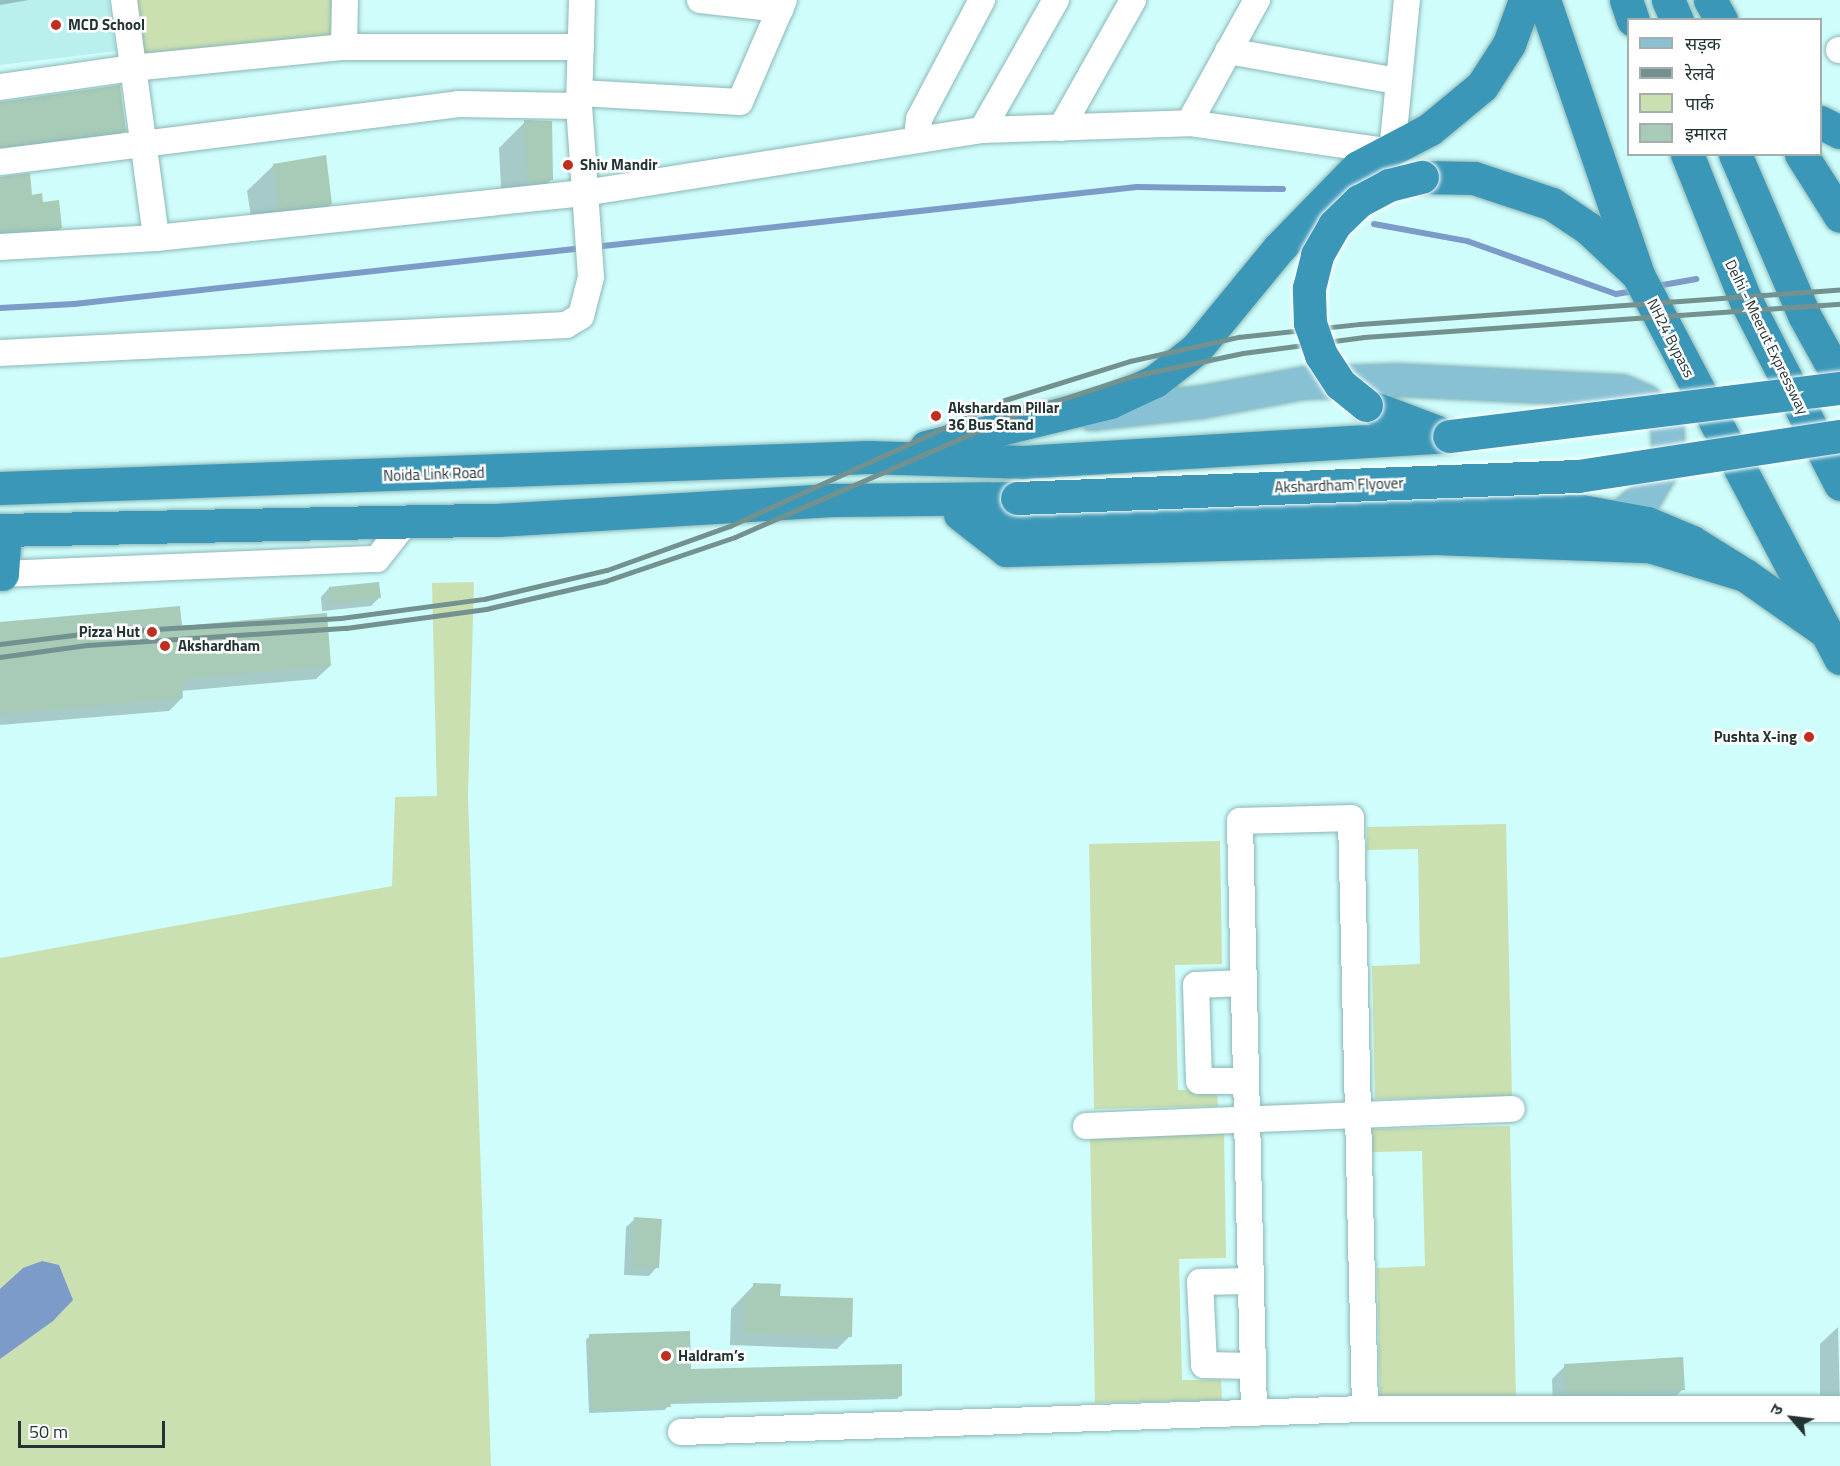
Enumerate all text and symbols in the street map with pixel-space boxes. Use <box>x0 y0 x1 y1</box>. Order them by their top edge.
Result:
place label: MCD School <box>68 16 145 34</box>
marker: MCD School <box>49 18 63 32</box>
legend <box>1627 18 1822 156</box>
text: सड़क <box>1685 30 1721 57</box>
text: रेलवे <box>1685 60 1715 87</box>
text: पार्क <box>1685 90 1714 117</box>
text: इमारत <box>1685 120 1727 147</box>
place label: Shiv Mandir <box>580 156 658 174</box>
marker: Shiv Mandir <box>561 158 575 172</box>
street label: Delhi - Meerut Expressway <box>1722 257 1812 417</box>
street label: NH24 Bypass <box>1643 296 1699 380</box>
place label: Akshardam Pillar 36 Bus Stand <box>948 398 1059 433</box>
marker: Akshardam Pillar 36 Bus Stand <box>929 409 943 423</box>
street label: Noida Link Road <box>383 463 485 485</box>
street label: Akshardham Flyover <box>1274 474 1404 496</box>
place label: Pizza Hut <box>79 623 140 641</box>
marker: Pizza Hut <box>145 625 159 639</box>
marker: Akshardham <box>156 637 174 655</box>
place label: Akshardham <box>178 637 260 655</box>
place label: Pushta X-ing <box>1714 728 1797 746</box>
marker: Pushta X-ing <box>1802 730 1816 744</box>
place label: Haldram’s <box>678 1347 745 1365</box>
marker: Haldram’s <box>659 1349 673 1363</box>
north arrow <box>1762 1388 1822 1448</box>
text: उ <box>1763 1400 1789 1419</box>
scale bar <box>21 1409 168 1447</box>
text: 50 m <box>29 1418 68 1445</box>

